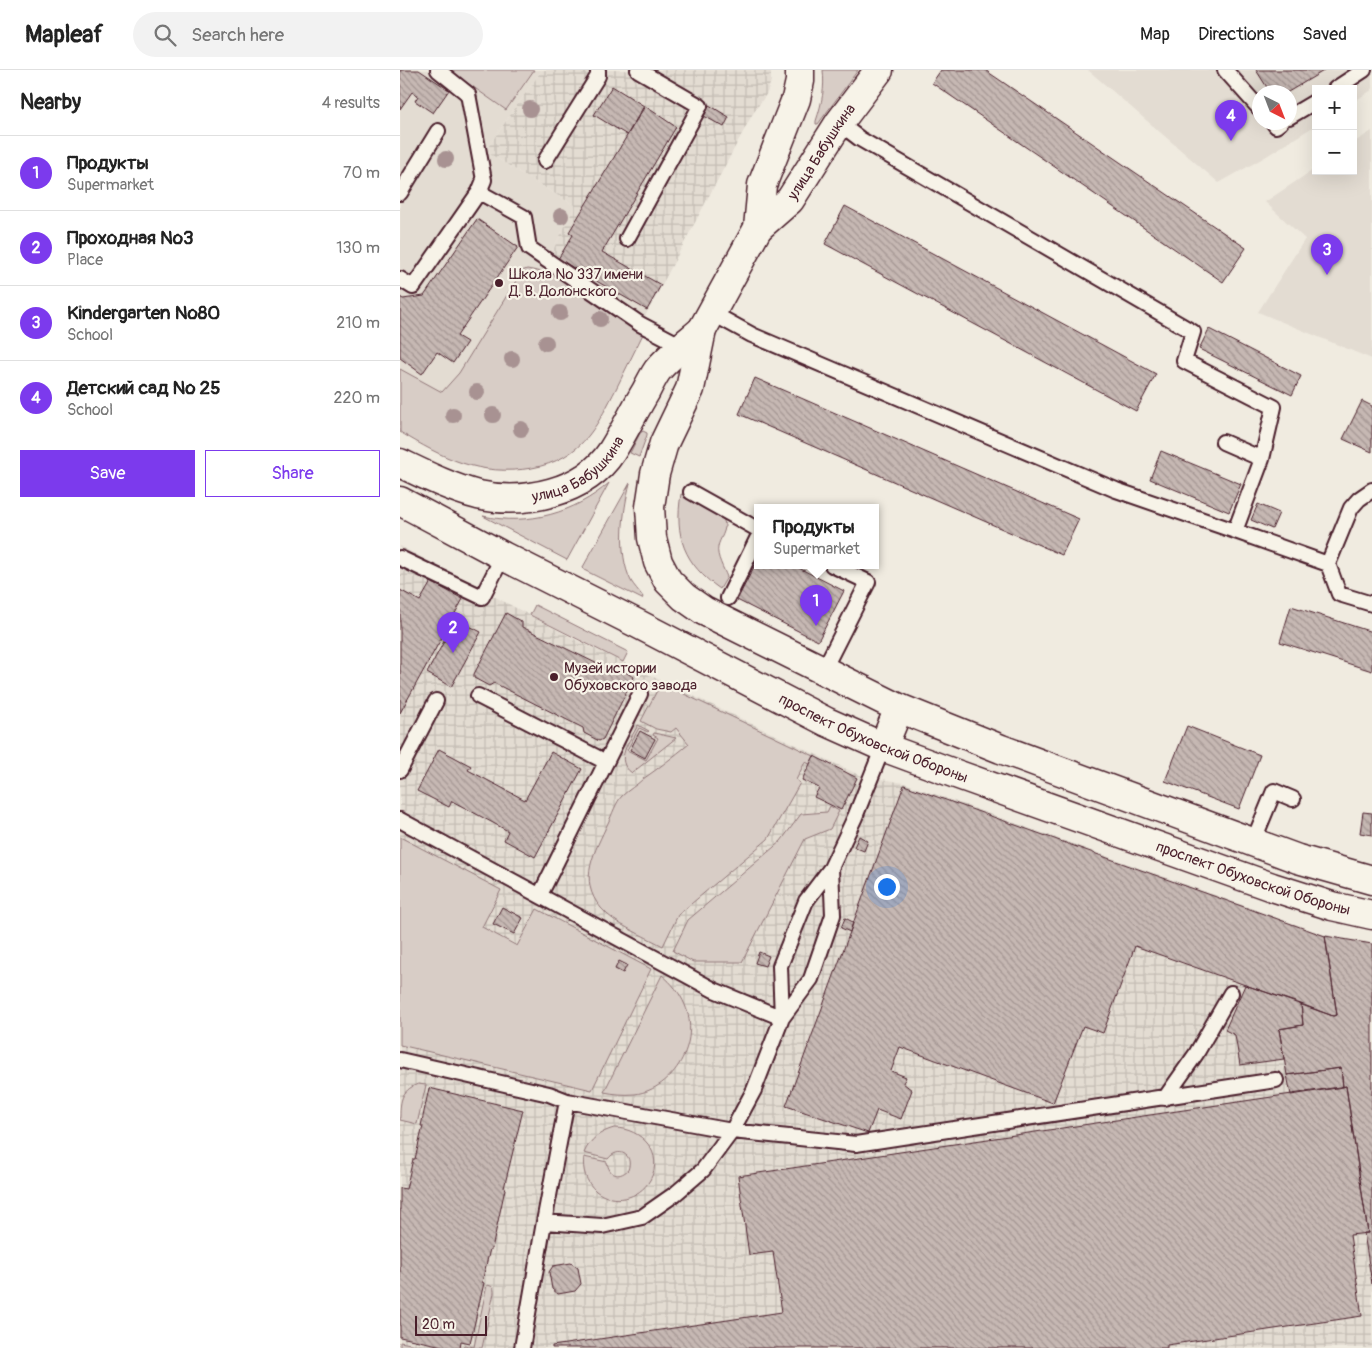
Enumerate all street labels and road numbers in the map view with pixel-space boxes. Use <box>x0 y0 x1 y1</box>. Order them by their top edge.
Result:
street label: улица Бабушкина <box>783 100 860 204</box>
street label: улица Бабушкина <box>529 433 629 507</box>
street label: проспект Обуховской Обороны <box>776 690 970 787</box>
street label: проспект Обуховской Обороны <box>1153 837 1352 920</box>

